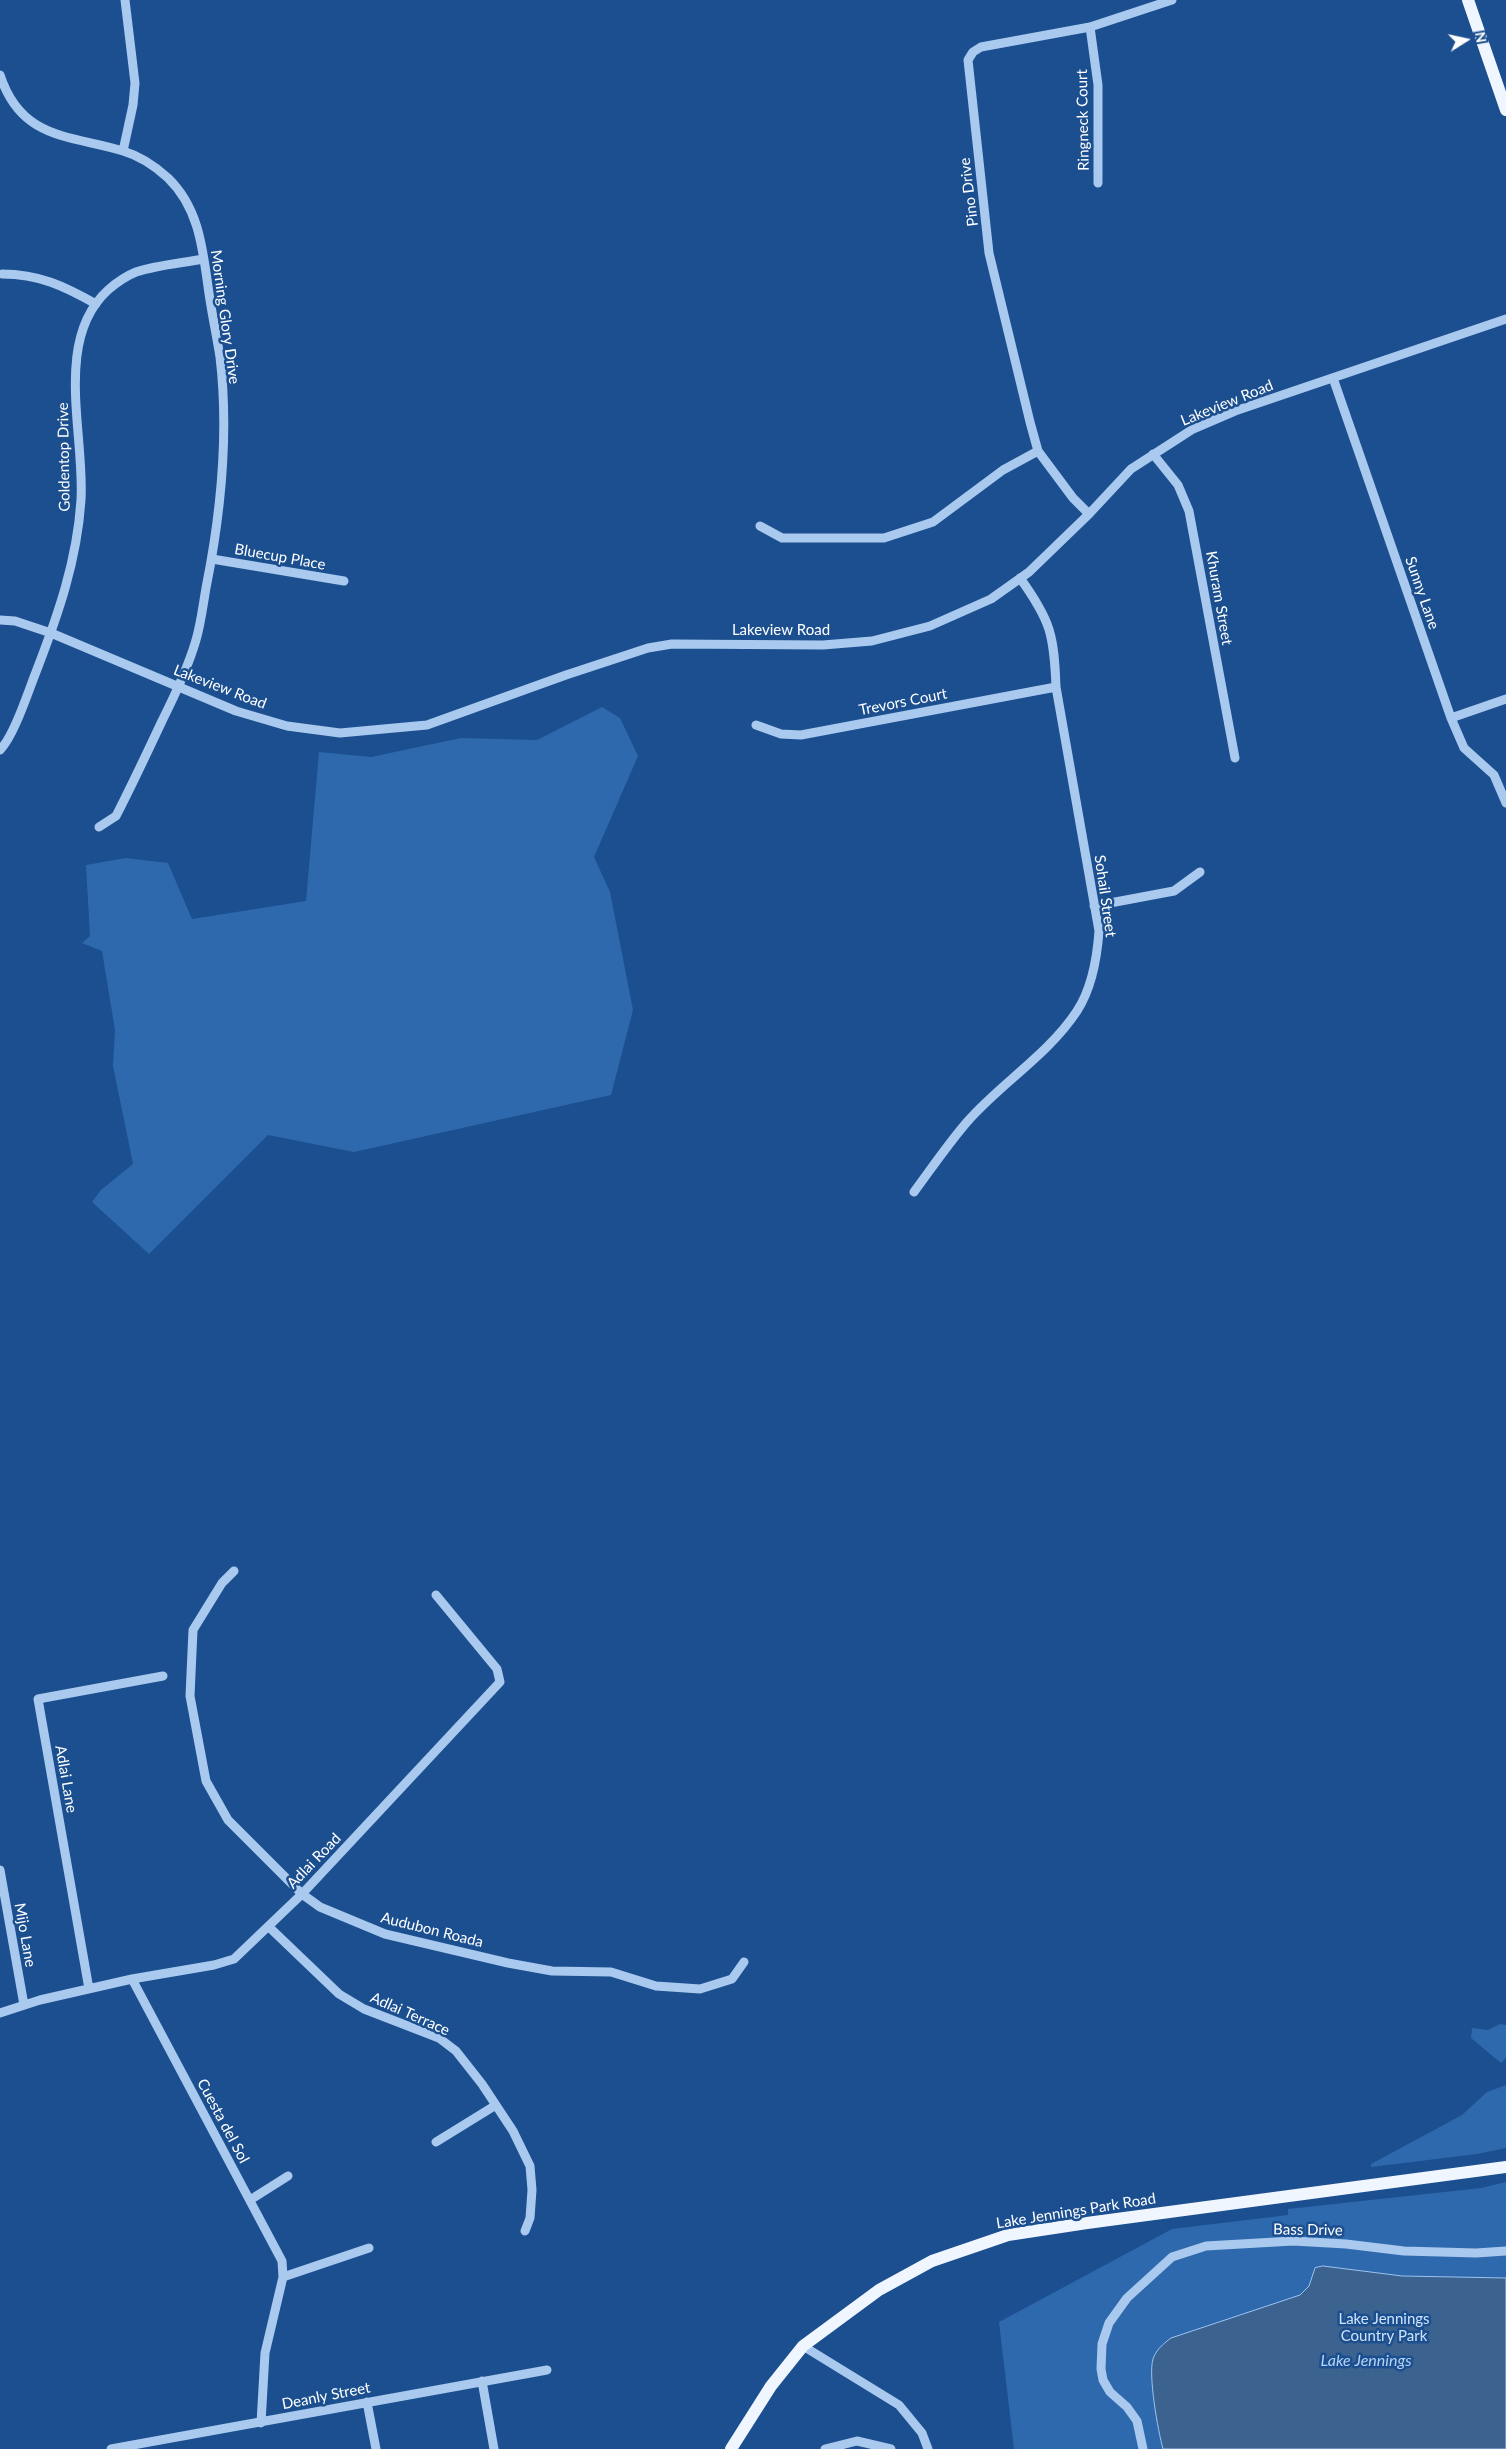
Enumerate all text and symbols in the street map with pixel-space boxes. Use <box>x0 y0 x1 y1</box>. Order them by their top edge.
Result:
north arrow <box>1441 15 1491 65</box>
text: N <box>1472 31 1491 44</box>
street label: Ringneck Court <box>1073 69 1093 171</box>
street label: Pino Drive <box>956 157 982 227</box>
street label: Morning Glory Drive <box>207 249 243 385</box>
street label: Lakeview Road <box>1178 376 1276 430</box>
street label: Goldentop Drive <box>54 402 74 512</box>
street label: Bluecup Place <box>233 540 327 574</box>
street label: Khuram Street <box>1202 550 1236 646</box>
street label: Sunny Lane <box>1401 554 1443 632</box>
street label: Lakeview Road <box>732 621 830 639</box>
street label: Lakeview Road <box>171 661 269 713</box>
street label: Trevors Court <box>857 685 949 719</box>
street label: Sohail Street <box>1090 854 1120 938</box>
street label: Adlai Lane <box>51 1744 81 1814</box>
street label: Adlai Road <box>283 1830 345 1892</box>
street label: Mijo Lane <box>11 1902 39 1968</box>
street label: Audubon Roada <box>379 1909 485 1951</box>
street label: Adlai Terrace <box>368 1988 452 2040</box>
street label: Cuesta del Sol <box>193 2076 253 2166</box>
street label: Lake Jennings Park Road <box>995 2189 1157 2233</box>
street label: Bass Drive <box>1273 2220 1343 2240</box>
park label: Lake Jennings Country Park <box>1338 2310 1430 2345</box>
water label: Lake Jennings <box>1320 2351 1412 2371</box>
street label: Deanly Street <box>280 2379 372 2413</box>

